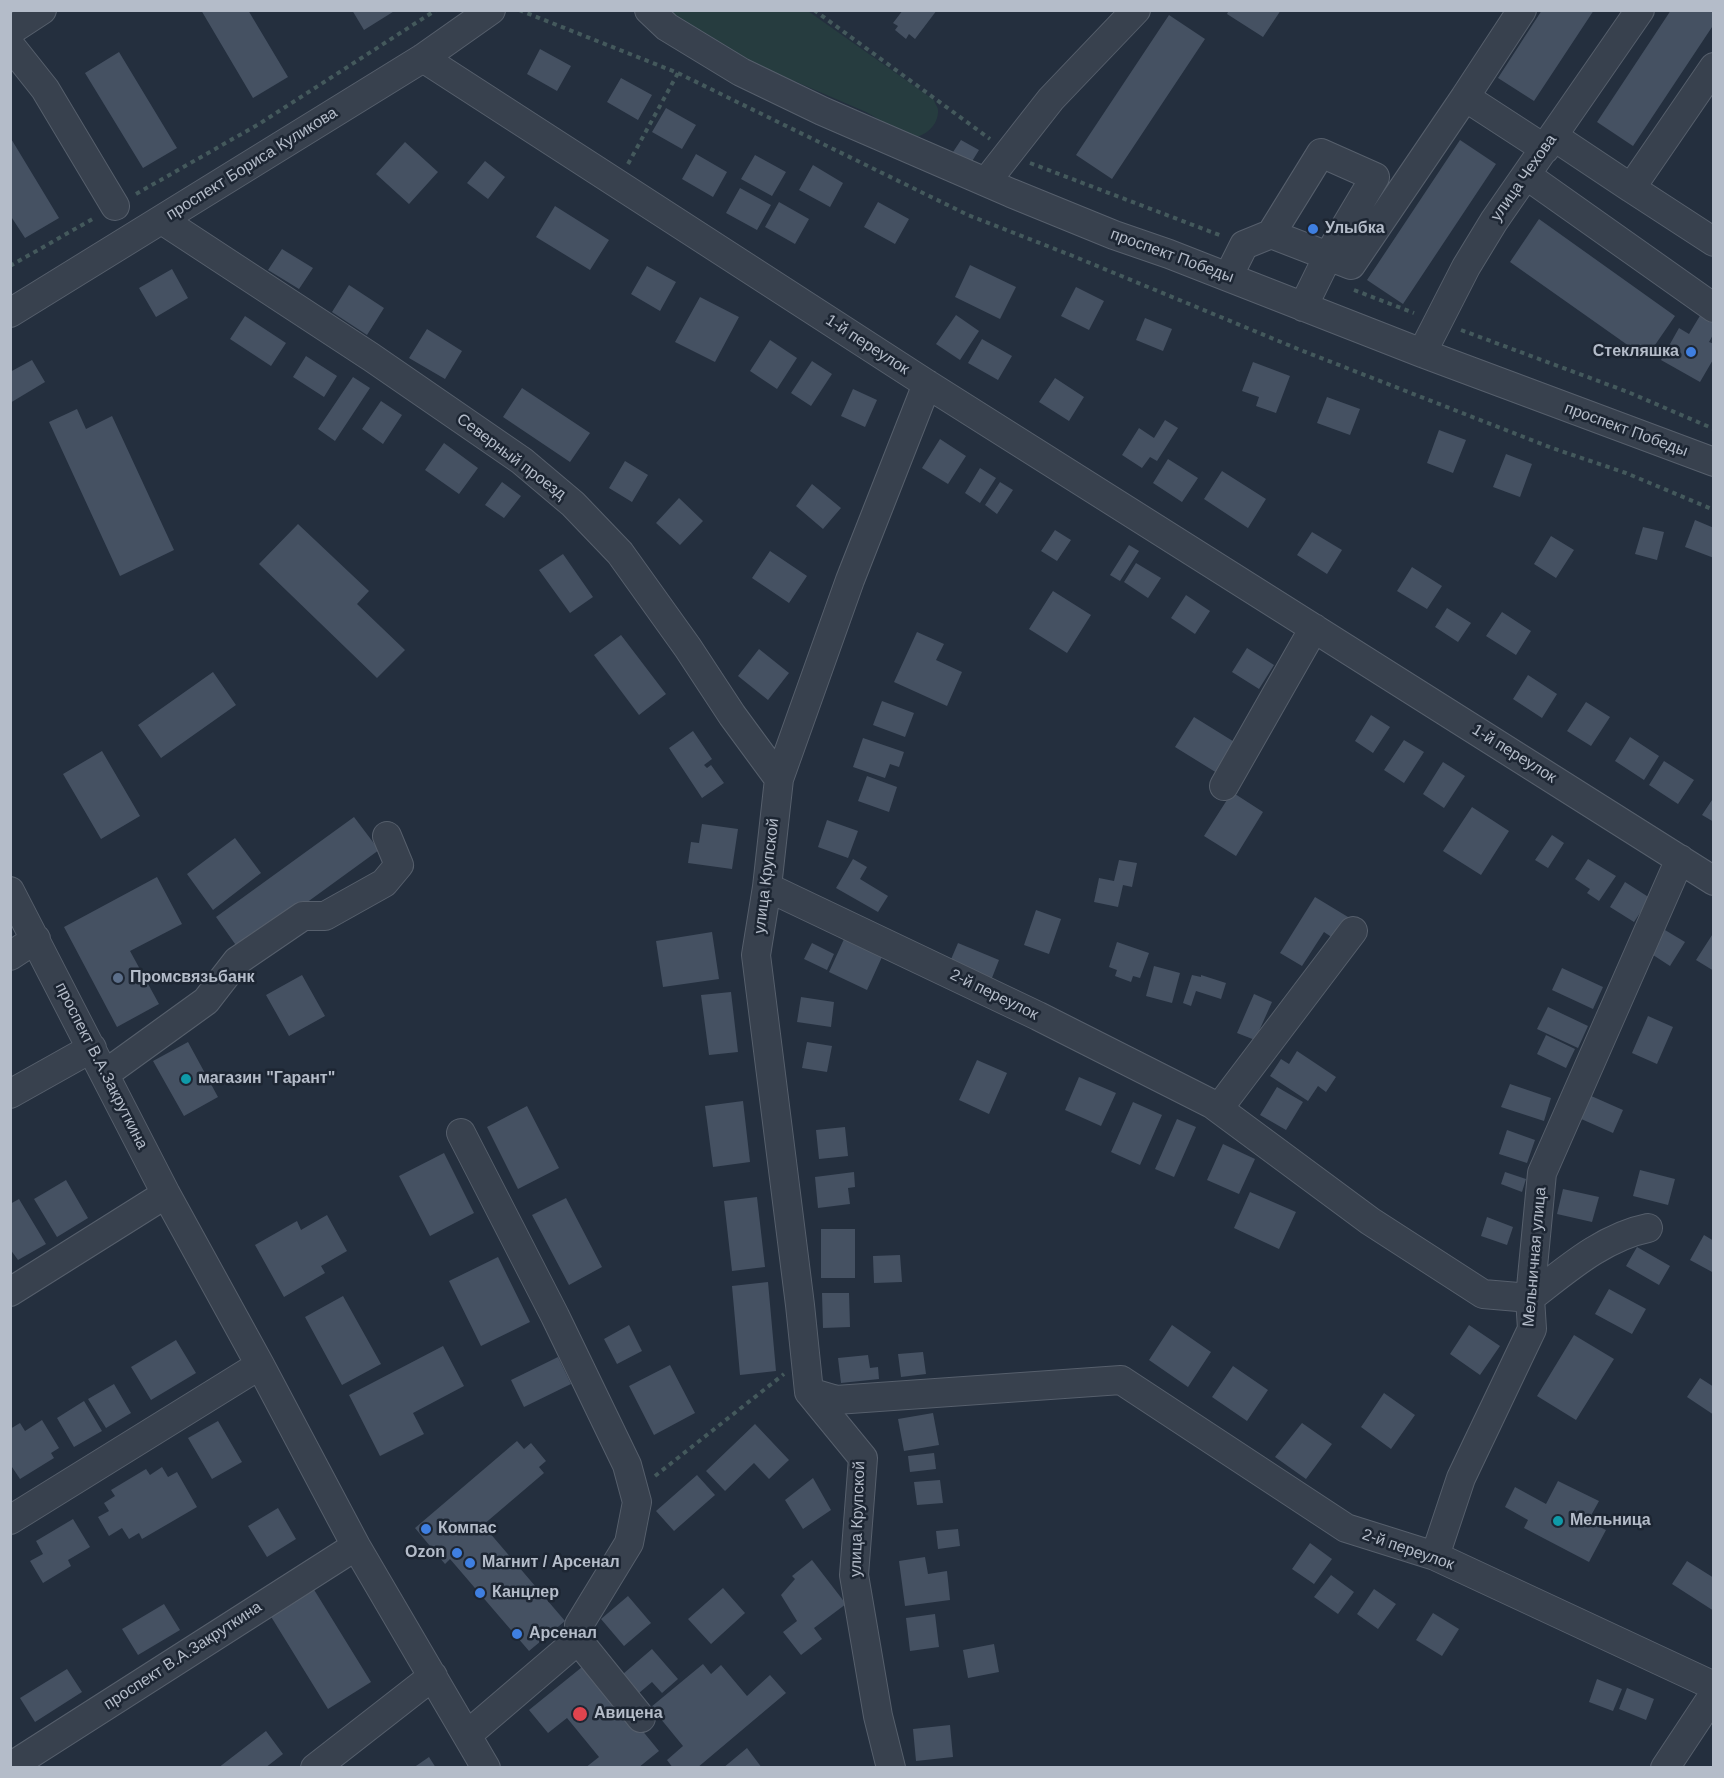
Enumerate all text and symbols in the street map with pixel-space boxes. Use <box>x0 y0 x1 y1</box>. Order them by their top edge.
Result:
street label: проспект Бориса Куликова <box>163 103 341 225</box>
street label: улица Чехова <box>1487 131 1561 225</box>
place label: Улыбка <box>1325 219 1385 239</box>
marker: Улыбка <box>1306 222 1320 236</box>
street label: проспект Победы <box>1108 225 1236 287</box>
street label: 1-й переулок <box>822 311 912 379</box>
place label: Стекляшка <box>1593 342 1679 362</box>
marker: Стекляшка <box>1684 345 1698 359</box>
street label: проспект Победы <box>1562 399 1690 461</box>
street label: Северный проезд <box>453 410 569 504</box>
street label: 1-й переулок <box>1468 720 1560 788</box>
street label: улица Крупской <box>750 817 784 935</box>
street label: 2-й переулок <box>947 965 1041 1025</box>
place label: Промсвязьбанк <box>130 968 255 988</box>
marker: Промсвязьбанк <box>111 971 125 985</box>
street label: проспект В.А.Закруткина <box>51 979 151 1153</box>
place label: магазин "Гарант" <box>198 1069 335 1089</box>
marker: магазин "Гарант" <box>179 1072 193 1086</box>
street label: Мельничная улица <box>1519 1186 1551 1328</box>
street label: улица Крупской <box>846 1461 870 1577</box>
place label: Мельница <box>1570 1511 1651 1531</box>
marker: Мельница <box>1551 1514 1565 1528</box>
place label: Компас <box>438 1519 497 1539</box>
marker: Компас <box>419 1522 433 1536</box>
street label: 2-й переулок <box>1360 1525 1456 1575</box>
place label: Ozon <box>405 1543 445 1563</box>
marker: Ozon <box>450 1546 464 1560</box>
place label: Магнит / Арсенал <box>482 1553 620 1573</box>
marker: Магнит / Арсенал <box>463 1556 477 1570</box>
place label: Канцлер <box>492 1583 559 1603</box>
marker: Канцлер <box>473 1586 487 1600</box>
street label: проспект В.А.Закруткина <box>100 1598 266 1714</box>
place label: Арсенал <box>529 1624 597 1644</box>
marker: Арсенал <box>510 1627 524 1641</box>
place label: Авицена <box>594 1704 663 1724</box>
marker: Авицена <box>571 1705 589 1723</box>

